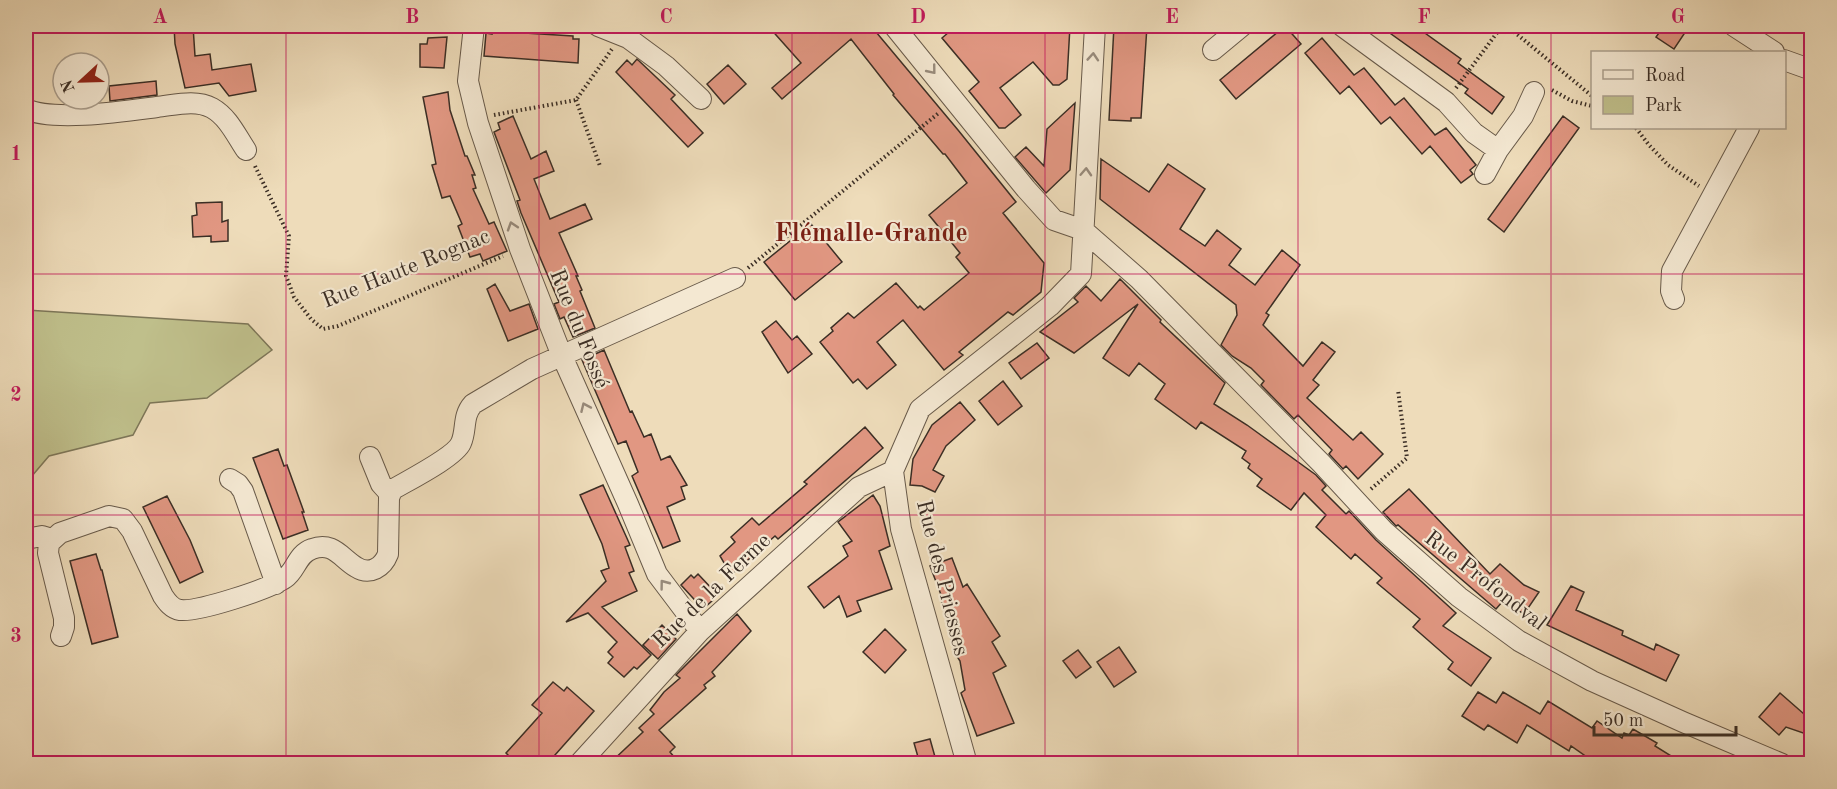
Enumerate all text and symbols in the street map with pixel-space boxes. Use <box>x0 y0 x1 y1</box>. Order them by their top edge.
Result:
text: A <box>152 8 168 28</box>
text: B <box>405 8 419 28</box>
text: C <box>659 8 673 28</box>
text: D <box>910 8 926 28</box>
text: E <box>1165 8 1179 28</box>
text: F <box>1417 8 1431 28</box>
text: G <box>1671 8 1685 28</box>
north arrow <box>51 51 111 111</box>
legend <box>1591 51 1786 129</box>
one-way arrow <box>1087 53 1100 62</box>
one-way arrow <box>924 63 935 74</box>
text: Road <box>1645 67 1685 85</box>
text: N <box>59 76 79 95</box>
text: Park <box>1645 97 1682 115</box>
text: 1 <box>10 145 22 165</box>
one-way arrow <box>1079 167 1092 176</box>
one-way arrow <box>507 221 520 232</box>
district label: Flémalle-Grande <box>774 221 968 247</box>
street label: Rue Haute Rognac <box>319 225 493 313</box>
street label: Rue du Fossé <box>545 266 613 392</box>
text: 2 <box>10 386 22 406</box>
one-way arrow <box>580 402 592 413</box>
street label: Rue des Priesses <box>912 498 972 658</box>
street label: Rue Profondval <box>1420 527 1550 635</box>
street label: Rue de la Ferme <box>649 529 775 653</box>
one-way arrow <box>661 580 672 591</box>
text: 3 <box>10 627 22 647</box>
scale bar <box>1594 699 1736 737</box>
text: 50 m <box>1603 712 1643 730</box>

